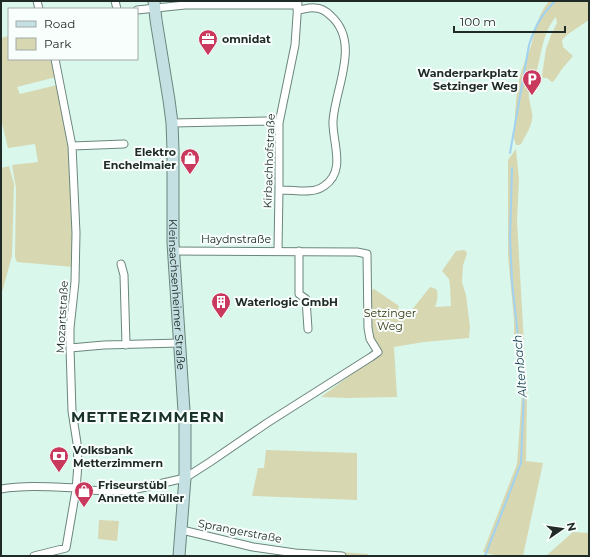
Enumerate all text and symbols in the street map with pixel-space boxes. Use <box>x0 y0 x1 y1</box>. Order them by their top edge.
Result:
legend <box>8 8 138 60</box>
scale bar <box>454 8 565 34</box>
text: 100 m <box>460 14 496 29</box>
text: Road <box>44 16 75 31</box>
office icon: omnidat <box>197 28 219 56</box>
place label: omnidat <box>222 32 271 46</box>
text: Park <box>44 36 72 51</box>
place label: Wanderparkplatz Setzinger Weg <box>418 66 518 93</box>
parking icon: Wanderparkplatz Setzinger Weg <box>521 68 543 96</box>
street label: Kirbachhofstraße <box>260 113 278 209</box>
place label: Elektro Enchelmaier <box>103 145 176 172</box>
shop icon: Elektro Enchelmaier <box>179 147 201 175</box>
street label: Kleinsachsenheimer Straße <box>166 219 188 371</box>
street label: Haydnstraße <box>201 232 271 246</box>
street label: Mozartstraße <box>53 280 71 354</box>
building icon: Waterlogic GmbH <box>210 291 232 319</box>
place label: Waterlogic GmbH <box>235 295 338 309</box>
park label: Setzinger Weg <box>364 306 416 333</box>
water label: Altenbach <box>509 334 530 399</box>
district label: METTERZIMMERN <box>71 407 225 426</box>
place label: Volksbank Metterzimmern <box>72 443 163 470</box>
bank icon: Volksbank Metterzimmern <box>48 445 70 473</box>
place label: Friseurstübl Annette Müller <box>97 478 185 505</box>
shop icon: Friseurstübl Annette Müller <box>73 480 95 508</box>
north arrow <box>542 509 582 549</box>
street label: Sprangerstraße <box>197 516 283 546</box>
text: N <box>564 521 580 533</box>

